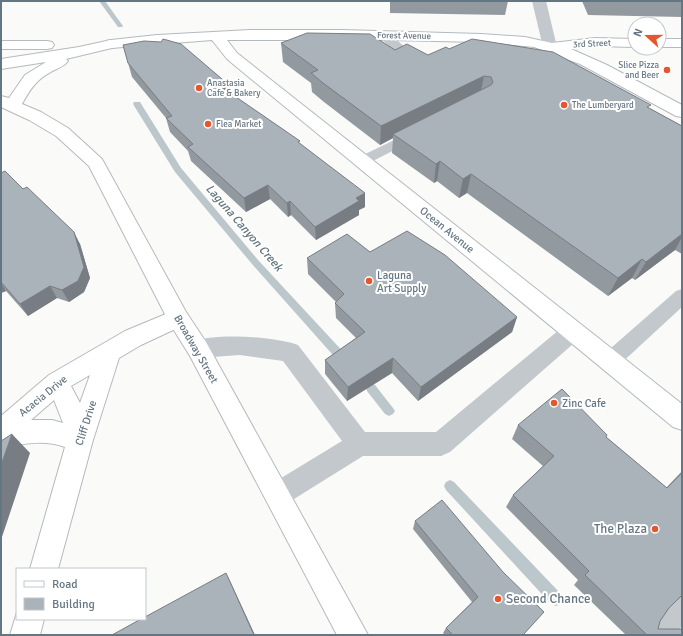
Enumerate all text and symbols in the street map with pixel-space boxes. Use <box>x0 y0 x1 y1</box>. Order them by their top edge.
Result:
north arrow <box>627 16 667 56</box>
text: N <box>631 27 646 38</box>
street label: Forest Avenue <box>377 30 432 42</box>
street label: 3rd Street <box>573 38 611 50</box>
place label: Slice Pizza and Beer <box>618 60 660 81</box>
marker: Slice Pizza and Beer <box>662 65 672 75</box>
place label: Anastasia Cafe & Bakery <box>207 78 261 99</box>
marker: Anastasia Cafe & Bakery <box>194 83 204 93</box>
marker: The Lumberyard <box>559 100 569 110</box>
place label: The Lumberyard <box>572 100 634 111</box>
marker: Flea Market <box>203 119 213 129</box>
place label: Flea Market <box>216 119 261 130</box>
water label: Laguna Canyon Creek <box>202 181 286 275</box>
street label: Ocean Avenue <box>417 204 477 256</box>
place label: Laguna Art Supply <box>377 269 427 295</box>
marker: Laguna Art Supply <box>364 276 374 286</box>
street label: Broadway Street <box>171 312 221 386</box>
street label: Acacia Drive <box>16 373 70 419</box>
place label: Zinc Cafe <box>562 397 606 410</box>
marker: Zinc Cafe <box>549 398 559 408</box>
street label: Cliff Drive <box>73 399 99 447</box>
place label: The Plaza <box>594 521 647 537</box>
marker: The Plaza <box>650 524 660 534</box>
legend <box>16 568 146 620</box>
text: Road <box>52 577 78 592</box>
place label: Second Chance <box>506 591 591 607</box>
marker: Second Chance <box>493 594 503 604</box>
text: Building <box>52 597 95 612</box>

